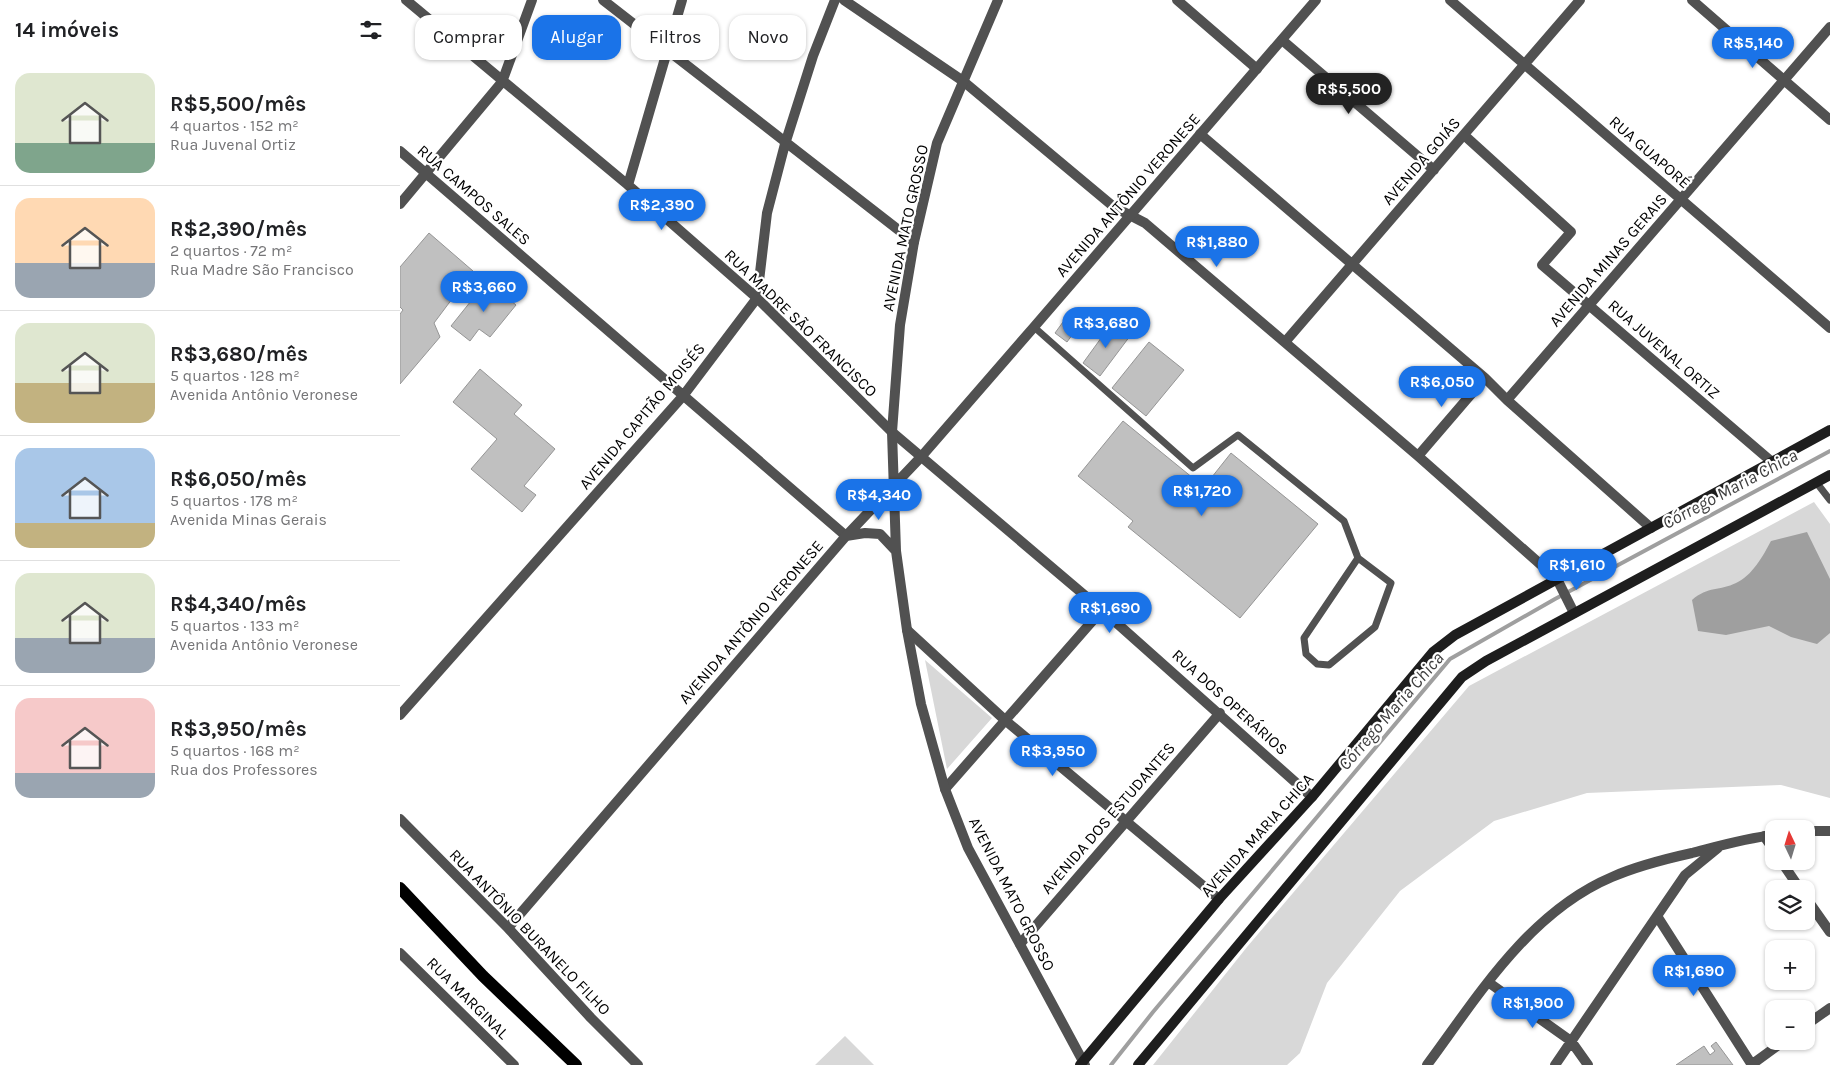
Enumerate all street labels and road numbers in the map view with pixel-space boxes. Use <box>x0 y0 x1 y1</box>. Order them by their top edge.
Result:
street label: AVENIDA ANTÔNIO VERONESE <box>1052 109 1204 281</box>
street label: RUA GUAPORÉ <box>1606 112 1694 192</box>
street label: AVENIDA GOIÁS <box>1378 113 1464 209</box>
street label: RUA CAMPOS SALES <box>414 141 534 249</box>
street label: AVENIDA MATO GROSSO <box>878 143 932 313</box>
street label: AVENIDA MINAS GERAIS <box>1545 190 1671 330</box>
street label: RUA MADRE SÃO FRANCISCO <box>721 245 881 401</box>
street label: RUA JUVENAL ORTIZ <box>1604 295 1724 403</box>
street label: AVENIDA CAPITÃO MOISÉS <box>575 339 709 493</box>
street label: AVENIDA ANTÔNIO VERONESE <box>675 536 827 708</box>
street label: RUA DOS OPERÁRIOS <box>1168 645 1292 759</box>
street label: AVENIDA DOS ESTUDANTES <box>1037 738 1179 898</box>
street label: AVENIDA MARIA CHICA <box>1197 769 1317 901</box>
street label: AVENIDA MATO GROSSO <box>965 814 1059 974</box>
street label: RUA ANTÔNIO BURANELO FILHO <box>446 845 614 1019</box>
street label: RUA MARGINAL <box>423 953 513 1043</box>

